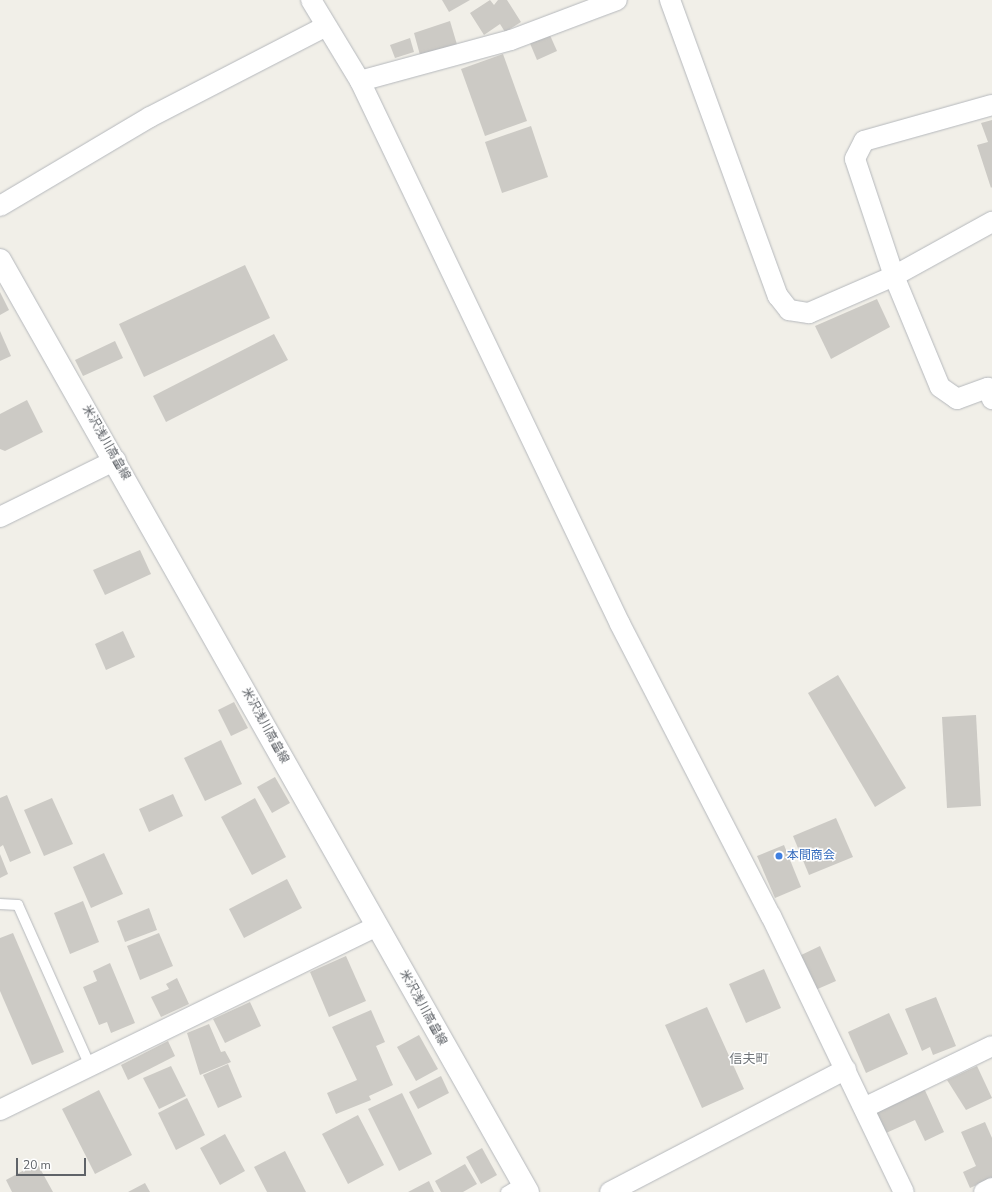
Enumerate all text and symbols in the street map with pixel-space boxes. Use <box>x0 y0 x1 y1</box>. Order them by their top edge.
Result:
street label: 米沢浅川高畠線 <box>79 403 133 483</box>
street label: 米沢浅川高畠線 <box>238 686 292 766</box>
place label: 本間商会 <box>787 849 835 863</box>
marker: 本間商会 <box>774 851 784 861</box>
street label: 米沢浅川高畠線 <box>396 968 450 1048</box>
district label: 信夫町 <box>730 1051 768 1067</box>
scale bar <box>18 1150 88 1176</box>
text: 20 m <box>23 1157 51 1173</box>

